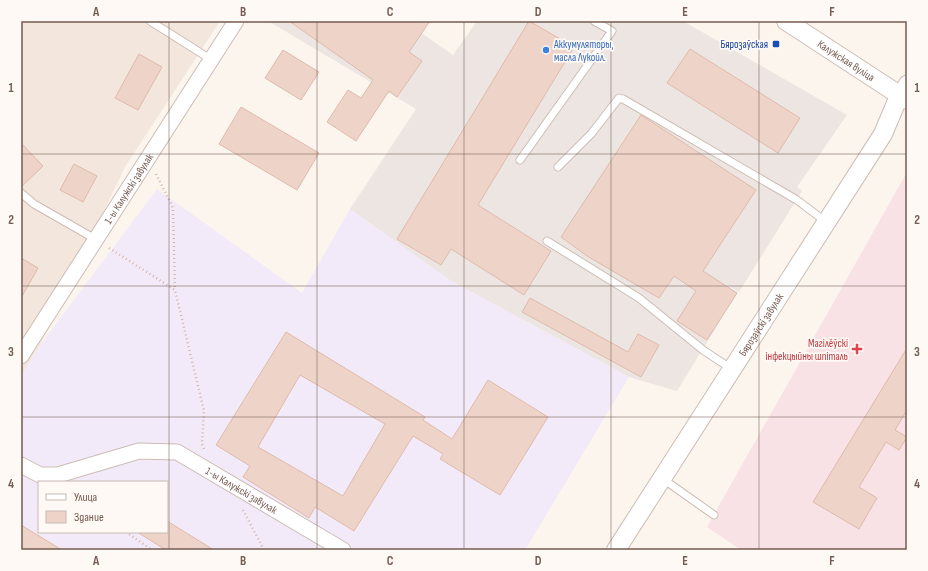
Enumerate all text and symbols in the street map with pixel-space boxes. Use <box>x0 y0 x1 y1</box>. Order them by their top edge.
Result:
text: A <box>92 4 100 20</box>
text: B <box>240 4 246 20</box>
text: C <box>387 4 394 20</box>
text: D <box>535 4 542 20</box>
text: E <box>682 4 688 20</box>
text: F <box>829 4 835 20</box>
street label: Калужская вуліца <box>815 37 877 84</box>
place label: Аккумуляторы, масла Лукойл. <box>553 38 614 64</box>
place label: Бярозаўская <box>720 38 768 51</box>
marker: Бярозаўская <box>771 39 781 49</box>
marker: Аккумуляторы, масла Лукойл. <box>541 45 551 55</box>
text: 1 <box>8 80 14 96</box>
text: 1 <box>914 80 920 96</box>
street label: 1-ы Калужскі завулак <box>102 151 157 226</box>
text: 2 <box>8 212 14 228</box>
text: 2 <box>914 212 920 228</box>
street label: Бярозаўскі завулак <box>736 290 787 359</box>
place label: Магілёўскі інфекцыйны шпіталь <box>766 337 848 363</box>
marker: Магілёўскі інфекцыйны шпіталь <box>851 343 863 355</box>
text: 3 <box>8 344 14 360</box>
text: 3 <box>914 344 920 360</box>
street label: 1-ы Калужскі завулак <box>203 464 280 517</box>
text: 4 <box>8 476 14 492</box>
text: 4 <box>914 476 920 492</box>
legend <box>38 481 168 533</box>
text: Улица <box>74 490 98 505</box>
text: Здание <box>74 510 104 525</box>
text: A <box>92 553 100 569</box>
text: B <box>240 553 246 569</box>
text: C <box>387 553 394 569</box>
text: D <box>535 553 542 569</box>
text: E <box>682 553 688 569</box>
text: F <box>829 553 835 569</box>

